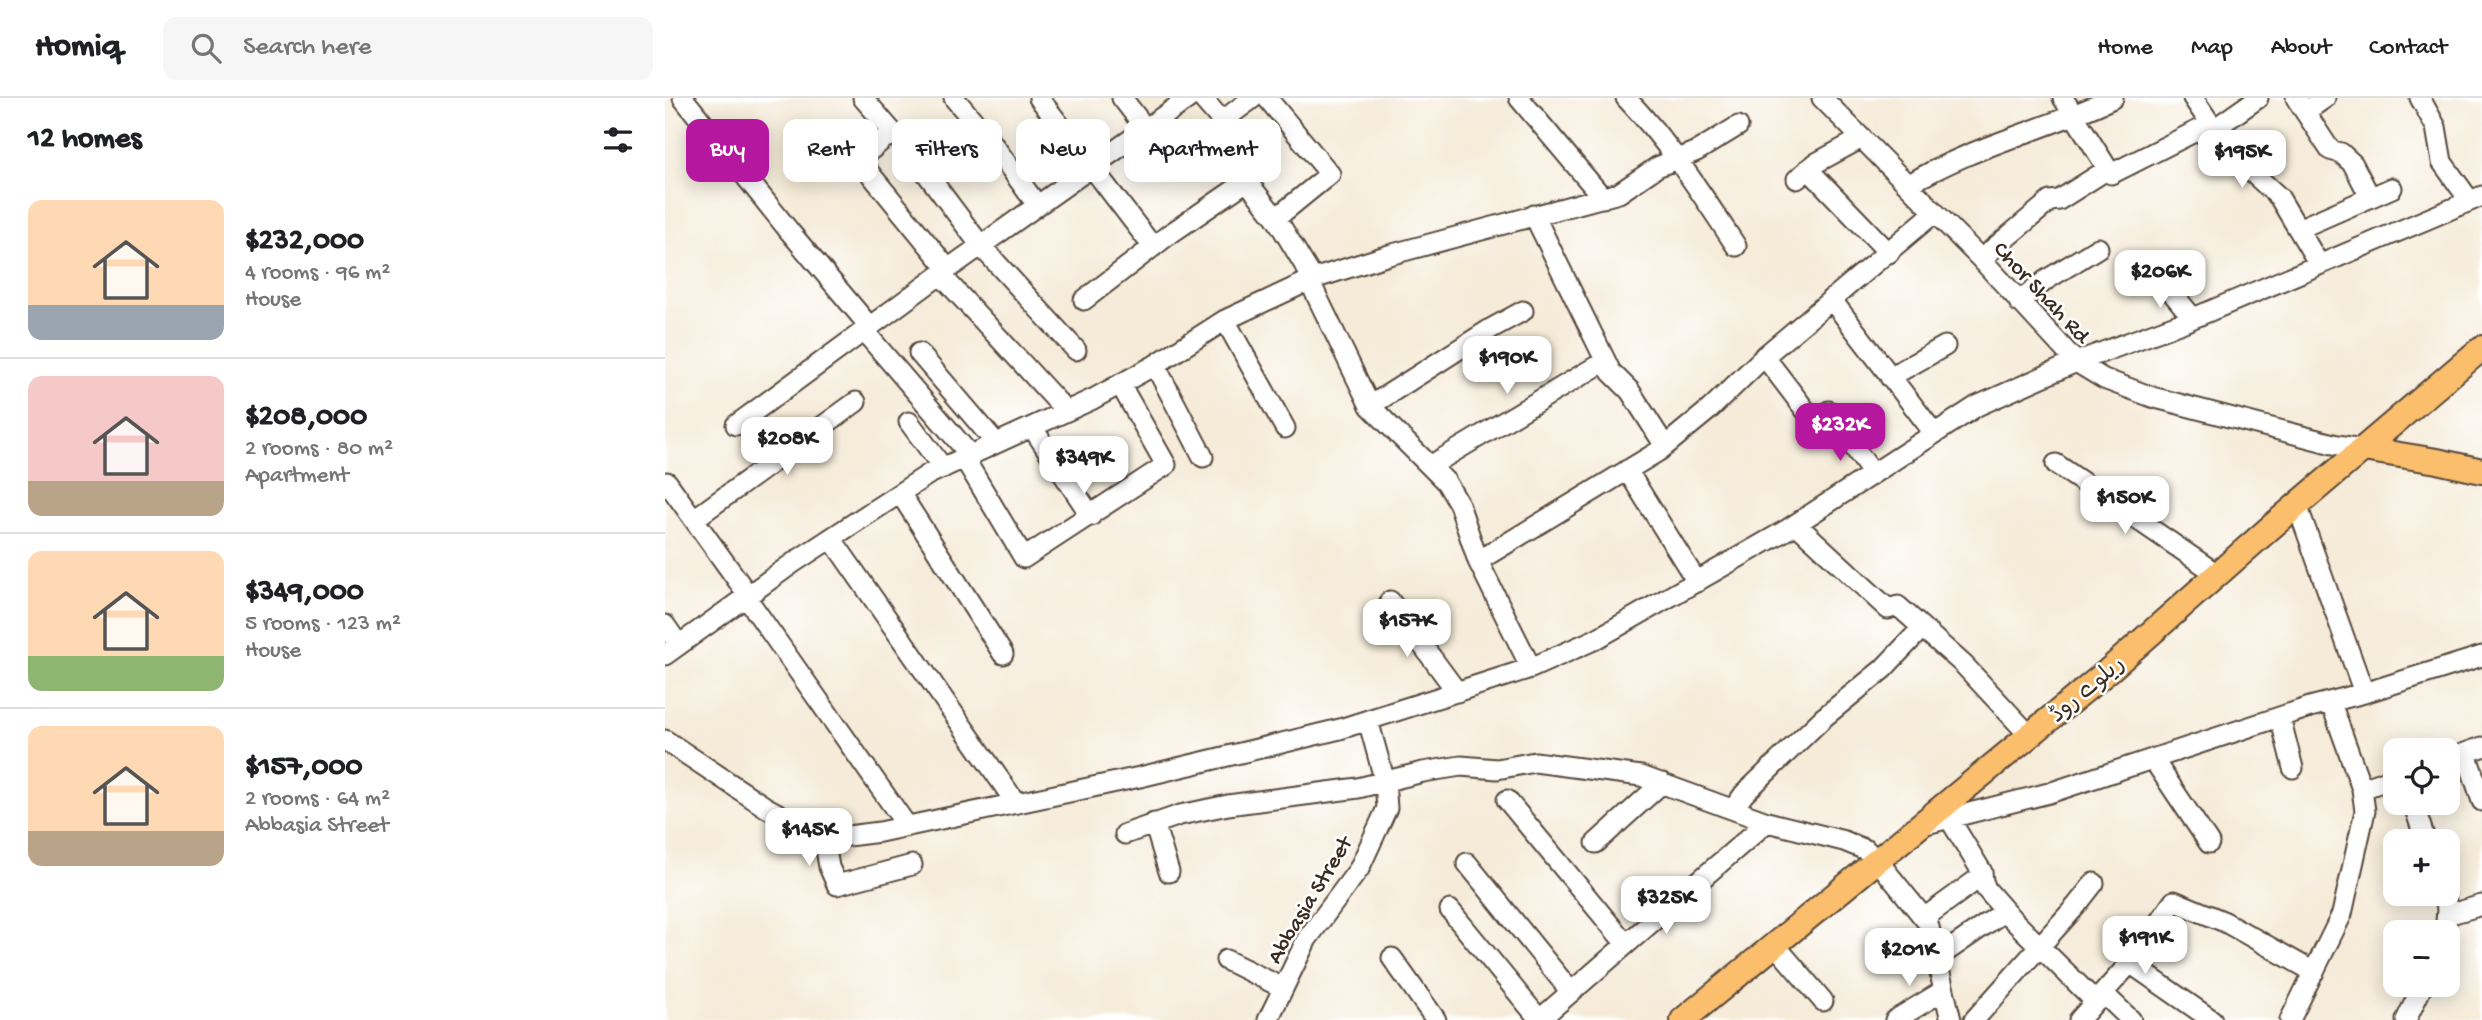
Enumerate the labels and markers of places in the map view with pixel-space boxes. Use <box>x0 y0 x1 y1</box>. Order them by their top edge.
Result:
pin: $195K <box>2193 130 2291 190</box>
pin: $206K <box>2111 250 2209 310</box>
pin: $190K <box>1458 336 1556 396</box>
pin: $232K <box>1791 404 1889 463</box>
pin: $208K <box>738 418 836 477</box>
pin: $349K <box>1035 436 1133 496</box>
pin: $150K <box>2076 476 2174 536</box>
pin: $157K <box>1358 600 1456 659</box>
pin: $145K <box>760 808 858 868</box>
pin: $325K <box>1617 876 1715 936</box>
pin: $191K <box>2096 916 2194 976</box>
pin: $201K <box>1860 928 1958 988</box>

